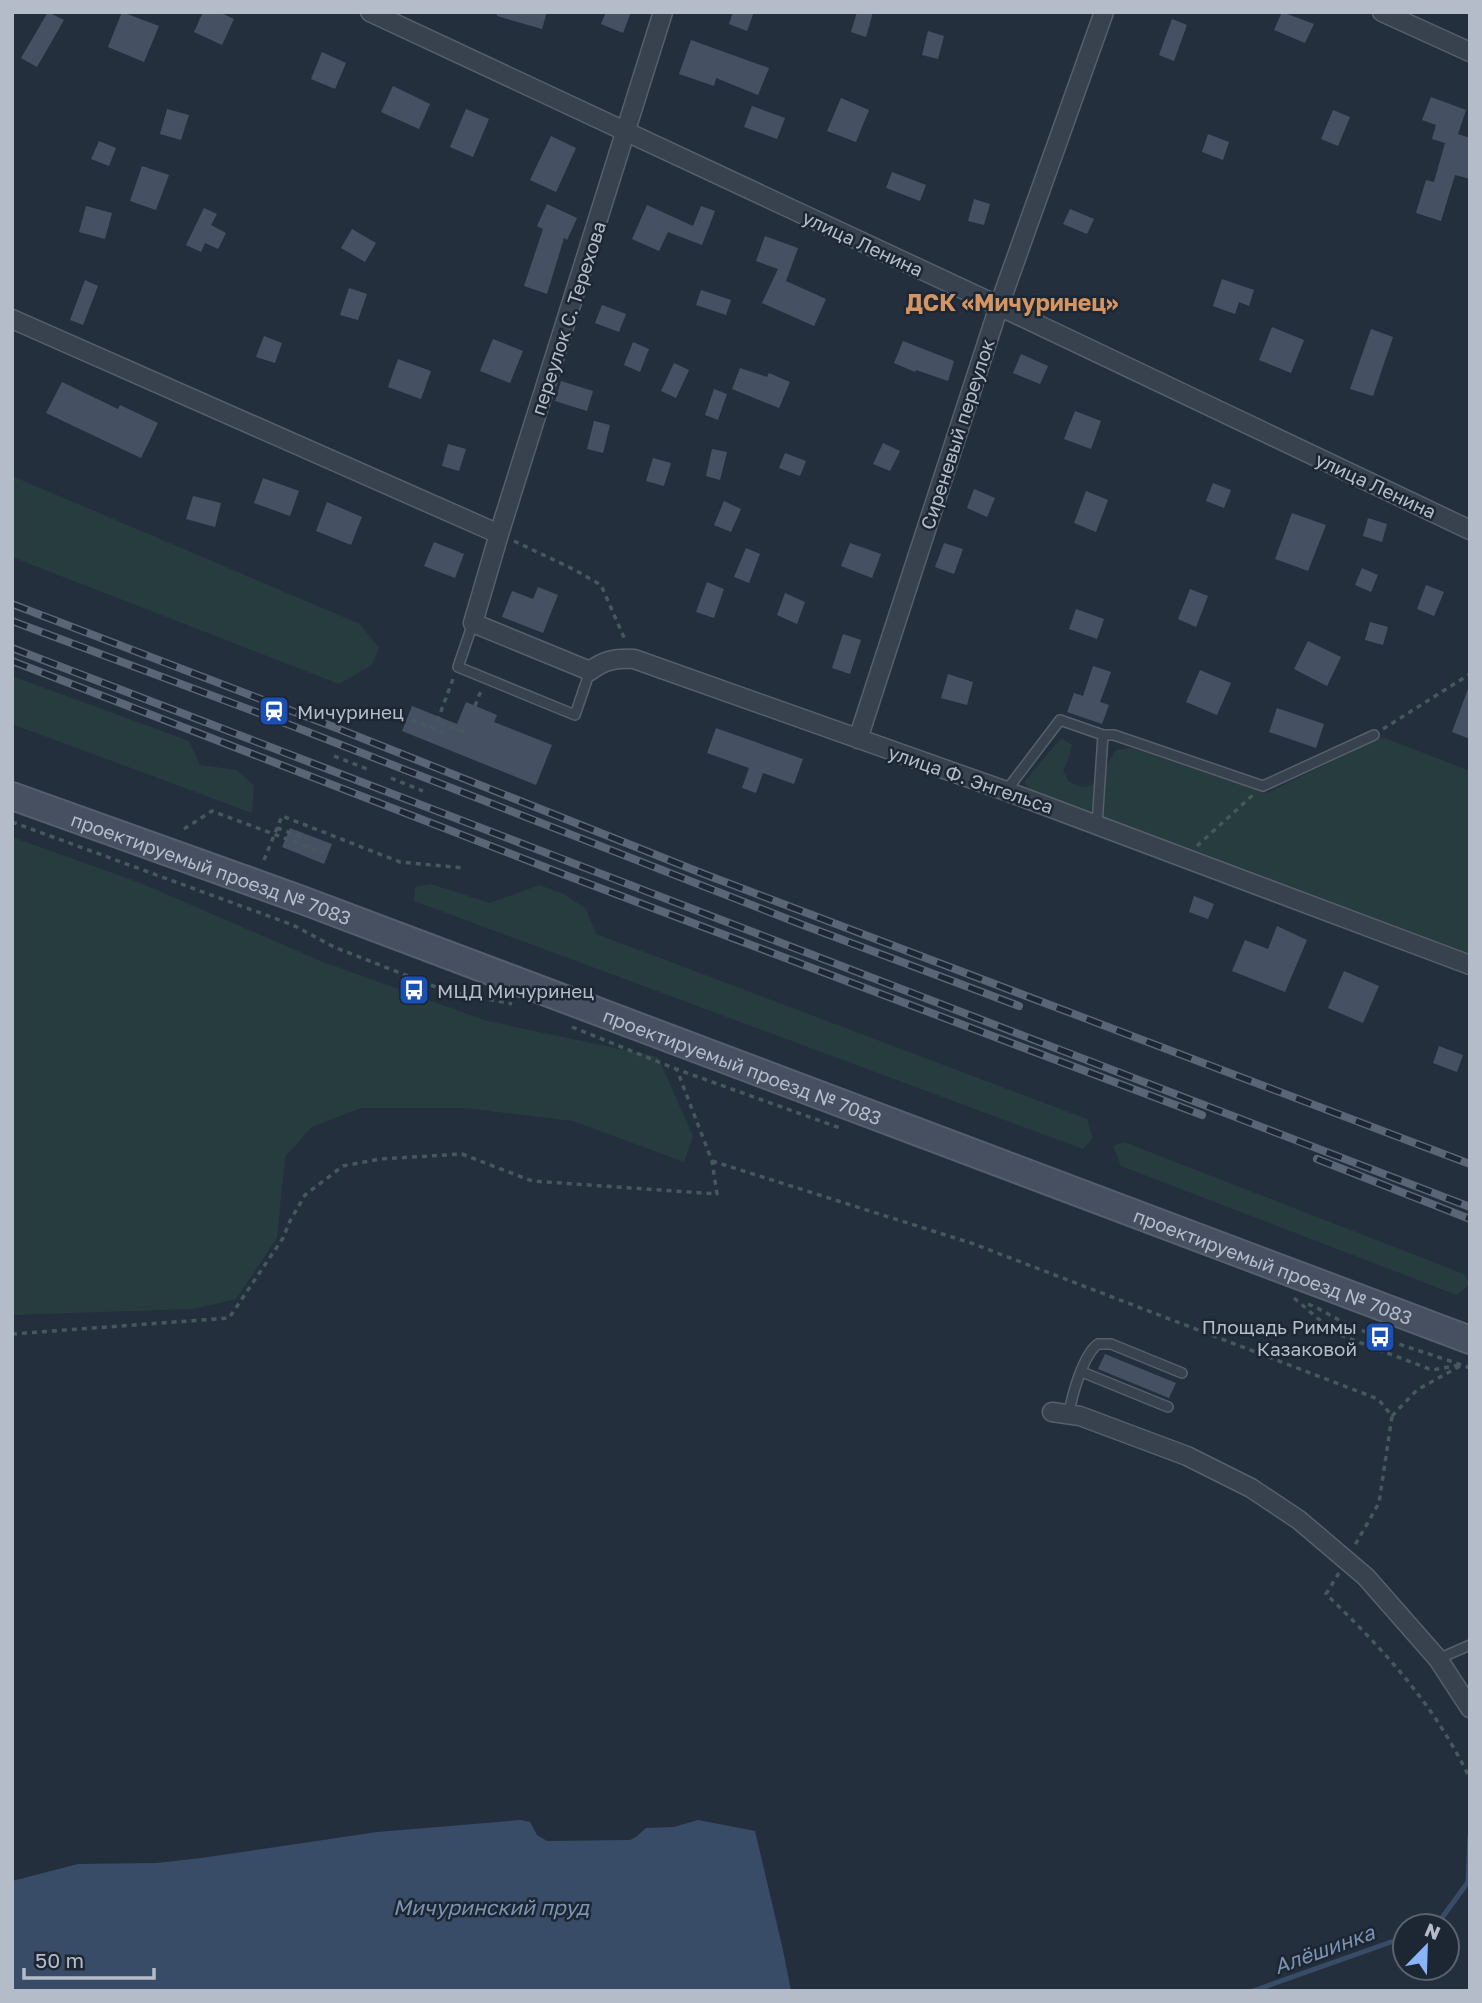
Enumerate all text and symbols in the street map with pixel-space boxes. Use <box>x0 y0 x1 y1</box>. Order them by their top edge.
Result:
street label: улица Ленина <box>799 205 927 281</box>
street label: переулок С. Терехова <box>526 218 610 418</box>
district label: ДСК «Мичуринец» <box>906 288 1118 316</box>
street label: Сиреневый переулок <box>915 336 999 532</box>
street label: улица Ленина <box>1312 447 1440 523</box>
station icon: Мичуринец <box>257 694 291 728</box>
place label: Мичуринец <box>297 700 404 723</box>
street label: улица Ф. Энгельса <box>885 740 1057 818</box>
street label: проектируемый проезд № 7083 <box>68 807 355 929</box>
bus stop icon: МЦД Мичуринец <box>397 973 431 1007</box>
place label: МЦД Мичуринец <box>437 979 594 1002</box>
street label: проектируемый проезд № 7083 <box>600 1003 885 1129</box>
street label: проектируемый проезд № 7083 <box>1131 1203 1416 1329</box>
place label: Площадь Риммы Казаковой <box>1202 1315 1357 1360</box>
bus stop icon: Площадь Риммы Казаковой <box>1363 1320 1397 1354</box>
water label: Мичуринский пруд <box>393 1894 590 1920</box>
north arrow <box>1391 1912 1461 1982</box>
text: N <box>1422 1917 1444 1944</box>
water label: Алёшинка <box>1270 1918 1379 1979</box>
scale bar <box>24 1937 154 1981</box>
text: 50 m <box>35 1947 84 1973</box>

